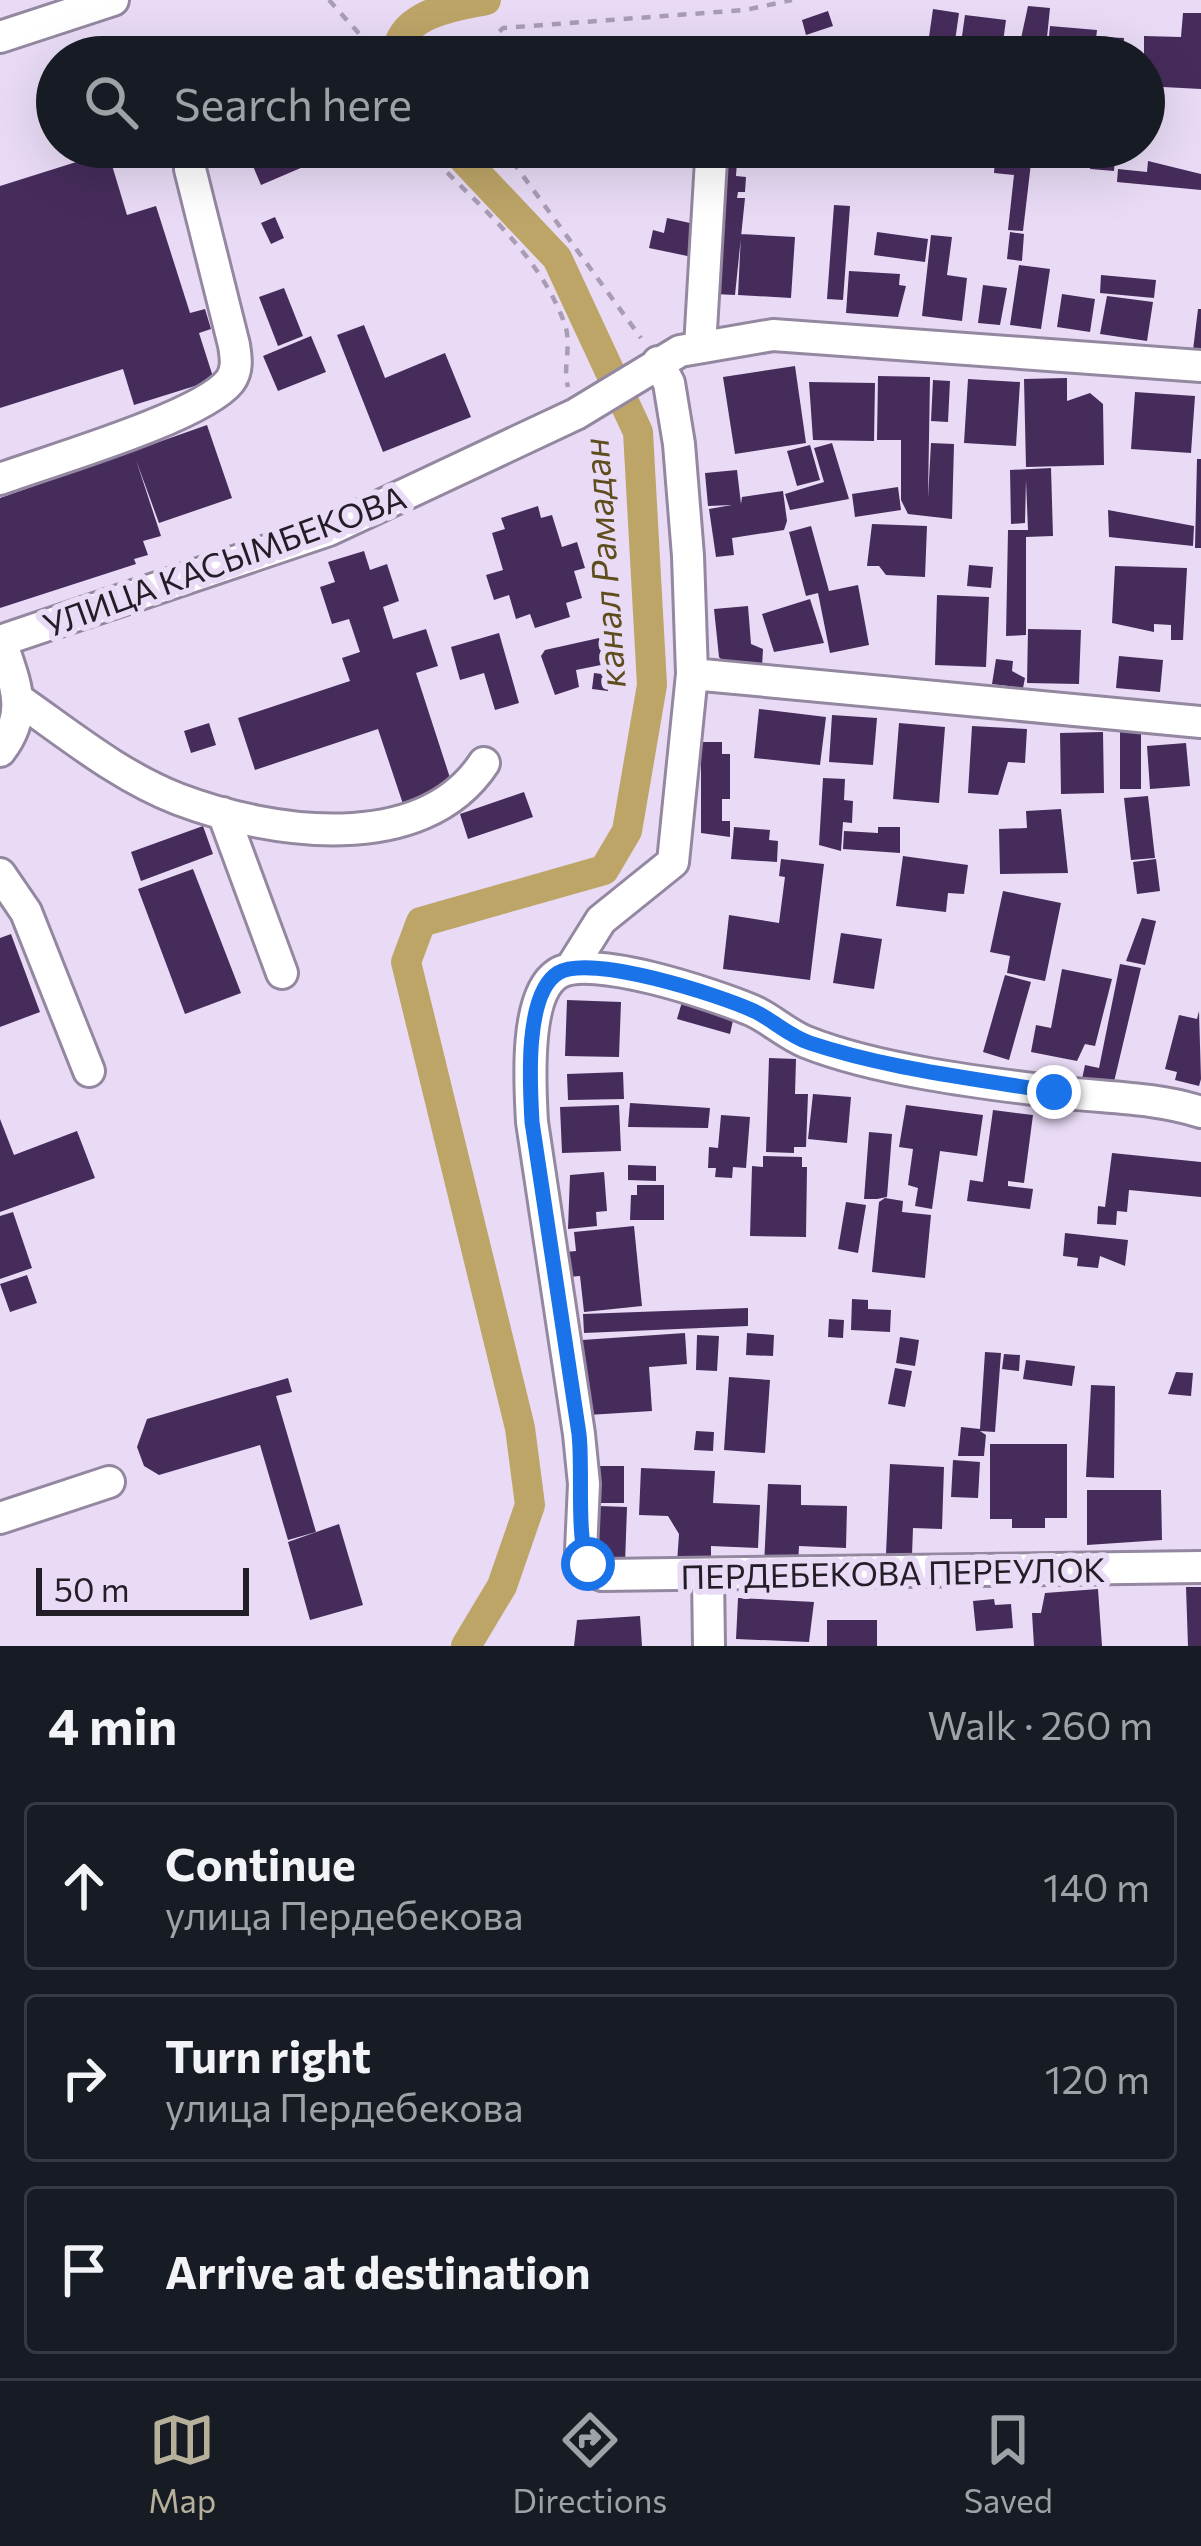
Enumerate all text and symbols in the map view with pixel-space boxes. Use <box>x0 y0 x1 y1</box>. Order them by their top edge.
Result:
search box <box>36 36 1165 168</box>
icon: search <box>78 69 144 135</box>
text: Search here <box>174 75 412 130</box>
water label: канал Рамадан <box>571 437 633 689</box>
street label: УЛИЦА КАСЫМБЕКОВА <box>37 475 411 645</box>
route end <box>1027 1065 1081 1119</box>
route start <box>561 1537 615 1591</box>
street label: ПЕРДЕБЕКОВА ПЕРЕУЛОК <box>680 1548 1106 1596</box>
scale bar <box>36 1562 249 1615</box>
text: 50 m <box>54 1568 130 1609</box>
text: 4 min <box>48 1693 177 1756</box>
text: Walk · 260 m <box>928 1700 1153 1748</box>
text: Continue <box>165 1835 356 1890</box>
icon: ahead <box>51 1853 117 1919</box>
text: 140 m <box>1043 1862 1150 1910</box>
text: улица Пердебекова <box>165 1890 523 1938</box>
text: Turn right <box>165 2027 371 2082</box>
icon: right <box>51 2045 117 2111</box>
text: 120 m <box>1045 2054 1150 2102</box>
text: улица Пердебекова <box>165 2082 523 2130</box>
icon: arrive <box>51 2237 117 2303</box>
text: Arrive at destination <box>165 2243 591 2298</box>
tab: Map <box>148 2407 216 2520</box>
tab: Directions <box>513 2407 667 2520</box>
tab: Saved <box>964 2407 1053 2520</box>

